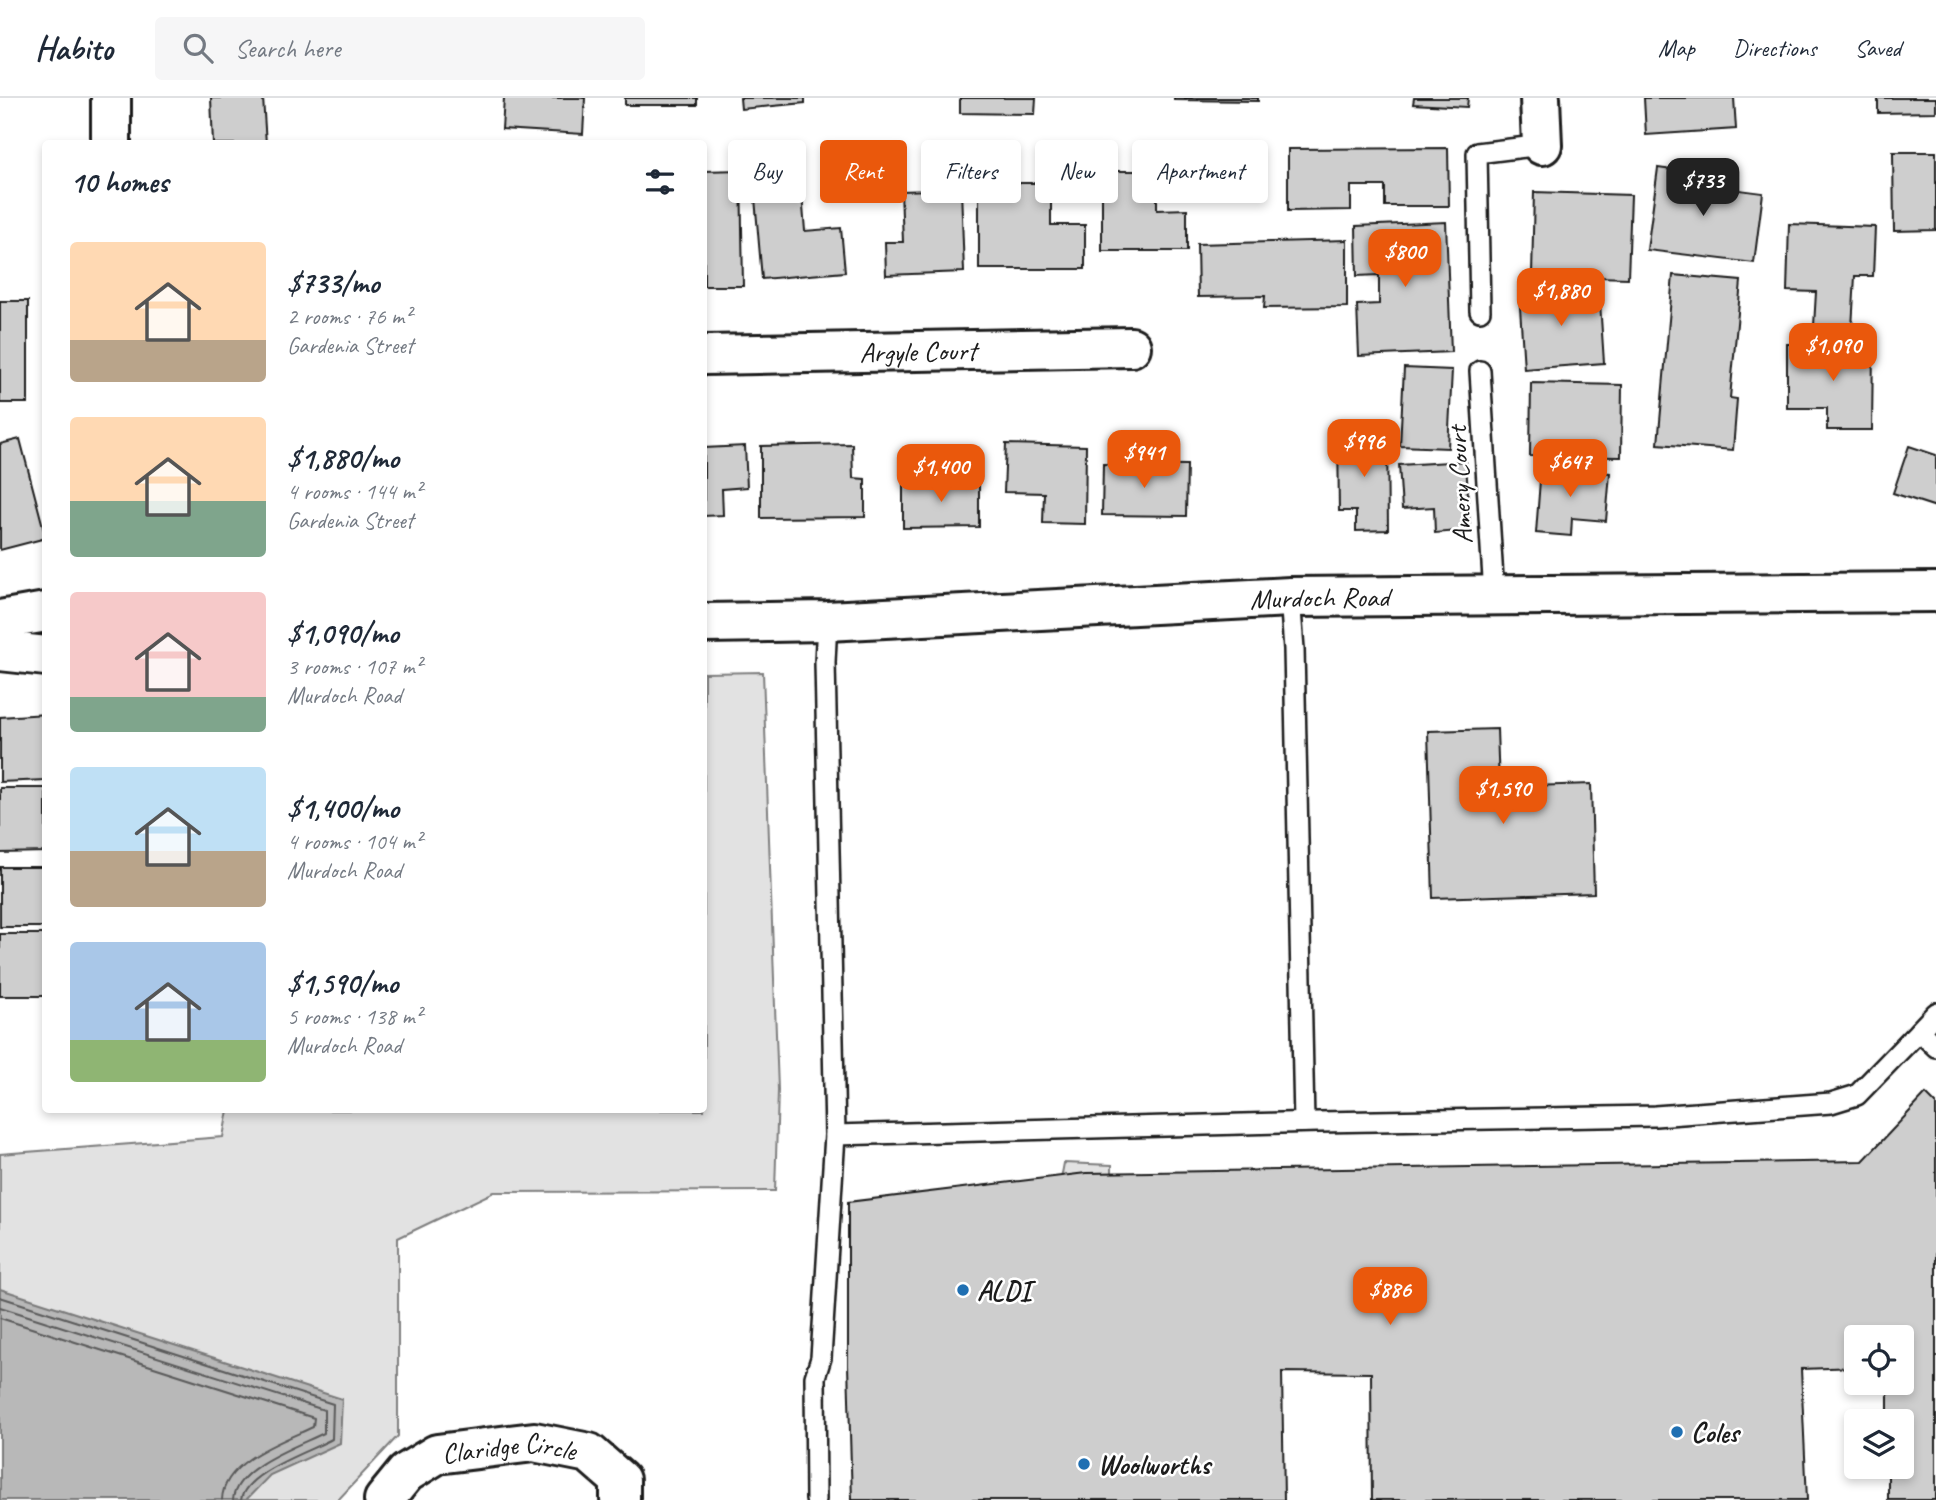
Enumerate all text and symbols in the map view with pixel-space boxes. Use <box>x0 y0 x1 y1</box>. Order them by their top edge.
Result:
search box <box>155 17 645 80</box>
text: Habito <box>35 27 113 69</box>
icon: search <box>179 29 217 67</box>
text: Search here <box>235 32 341 65</box>
text: Map <box>1658 33 1695 63</box>
text: Directions <box>1733 33 1816 63</box>
text: Saved <box>1854 33 1901 63</box>
chip: Buy <box>728 140 806 203</box>
chip: Rent <box>820 140 907 203</box>
chip: Filters <box>921 140 1021 203</box>
chip: New <box>1035 140 1118 203</box>
chip: Apartment <box>1132 140 1268 203</box>
pin: $733 <box>1662 158 1744 218</box>
text: 10 homes <box>70 163 168 201</box>
icon: filters <box>641 163 679 201</box>
text: $733 <box>1682 166 1724 195</box>
pin: $800 <box>1364 230 1446 289</box>
text: $800 <box>1384 237 1426 266</box>
text: $733/mo <box>287 264 379 302</box>
pin: $1,880 <box>1504 268 1618 328</box>
icon: home <box>126 270 210 354</box>
text: $1,880 <box>1533 276 1589 305</box>
text: 2 rooms · 76 m² <box>287 302 411 331</box>
pin: $1,090 <box>1776 324 1890 383</box>
text: Gardenia Street <box>287 331 413 360</box>
text: $1,090 <box>1805 331 1861 360</box>
street label: Argyle Court <box>859 333 980 370</box>
pin: $996 <box>1323 420 1405 479</box>
street label: Amery Court <box>1439 422 1480 545</box>
text: $996 <box>1343 427 1385 456</box>
pin: $941 <box>1103 430 1185 490</box>
text: $941 <box>1123 438 1165 467</box>
text: $1,880/mo <box>287 439 399 477</box>
pin: $647 <box>1529 440 1611 499</box>
pin: $1,400 <box>884 444 998 504</box>
icon: home <box>126 445 210 529</box>
text: $647 <box>1549 447 1591 476</box>
text: $1,400 <box>913 452 969 481</box>
text: 4 rooms · 144 m² <box>287 477 422 506</box>
text: Gardenia Street <box>287 506 413 535</box>
street label: Murdoch Road <box>1249 579 1393 617</box>
text: $1,090/mo <box>287 614 399 652</box>
icon: home <box>126 620 210 704</box>
text: 3 rooms · 107 m² <box>287 652 422 681</box>
text: Murdoch Road <box>287 681 401 710</box>
pin: $1,590 <box>1446 766 1560 826</box>
text: $1,590 <box>1475 774 1531 803</box>
text: $1,400/mo <box>287 789 399 827</box>
icon: home <box>126 795 210 879</box>
text: 4 rooms · 104 m² <box>287 827 422 856</box>
text: Murdoch Road <box>287 856 401 885</box>
text: $1,590/mo <box>287 964 398 1002</box>
icon: home <box>126 970 210 1054</box>
text: 5 rooms · 138 m² <box>287 1002 422 1031</box>
text: Murdoch Road <box>287 1031 401 1060</box>
pin: $886 <box>1349 1268 1431 1327</box>
place label: ALDI <box>977 1273 1036 1308</box>
text: $886 <box>1369 1275 1411 1304</box>
marker: ALDI <box>955 1282 971 1298</box>
map controls <box>1844 1325 1914 1479</box>
button: locate <box>1844 1325 1914 1395</box>
button: layers <box>1844 1409 1914 1479</box>
place label: Coles <box>1691 1415 1742 1450</box>
street label: Claridge Circle <box>440 1424 581 1471</box>
marker: Coles <box>1669 1424 1685 1440</box>
place label: Woolworths <box>1098 1447 1213 1482</box>
marker: Woolworths <box>1076 1456 1092 1472</box>

